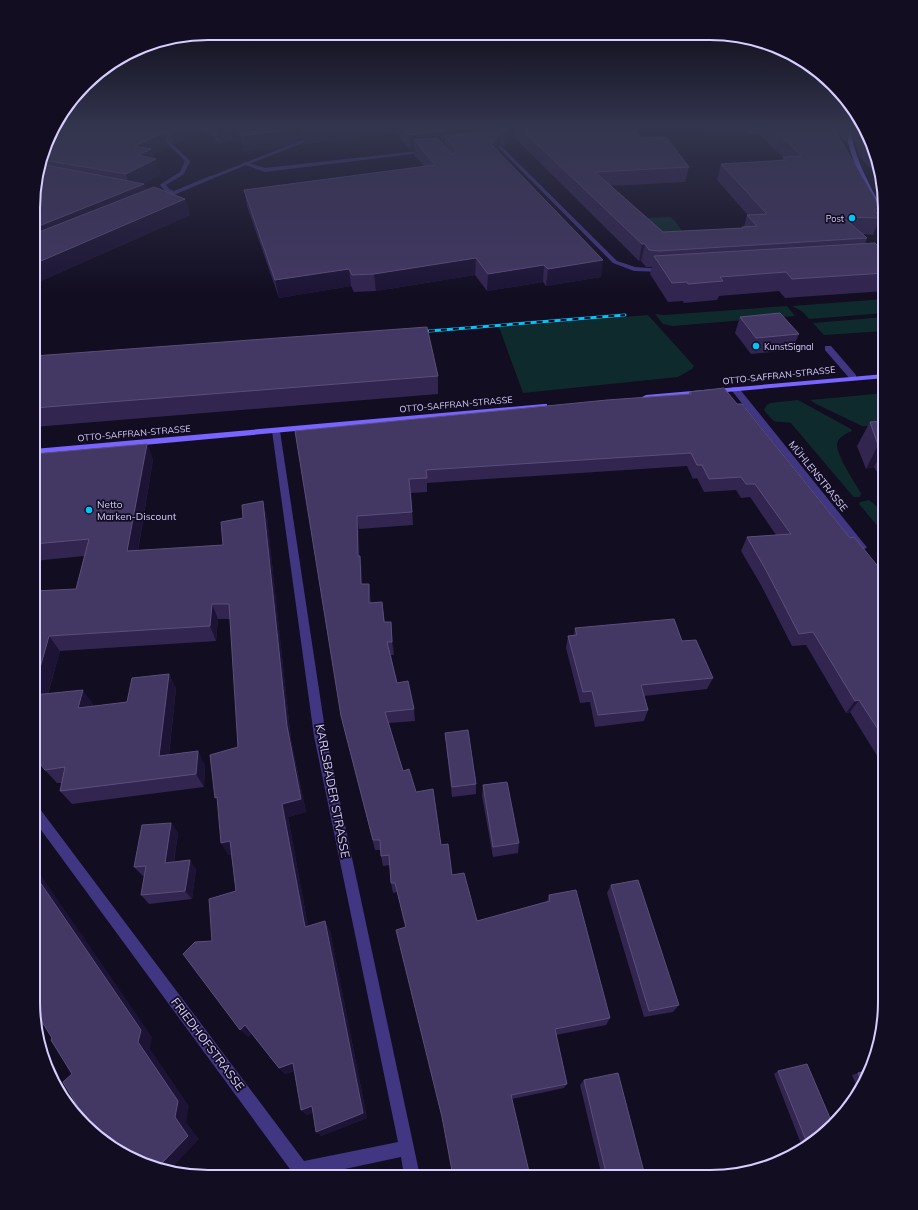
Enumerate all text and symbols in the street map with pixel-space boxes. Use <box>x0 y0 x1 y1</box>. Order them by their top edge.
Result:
place label: Post <box>826 213 844 224</box>
marker: Post <box>847 213 857 223</box>
marker: KunstSignal <box>751 341 761 351</box>
place label: KunstSignal <box>764 341 814 352</box>
street label: OTTO-SAFFRAN-STRASSE <box>722 364 836 386</box>
street label: OTTO-SAFFRAN-STRASSE <box>399 394 513 414</box>
street label: OTTO-SAFFRAN-STRASSE <box>77 423 191 443</box>
street label: MÜHLENSTRASSE <box>786 438 850 514</box>
place label: Netto Marken-Discount <box>97 498 177 523</box>
marker: Netto Marken-Discount <box>84 505 94 515</box>
street label: KARLSBADER STRASSE <box>313 723 353 859</box>
street label: FRIEDHOFSTRASSE <box>168 995 248 1093</box>

